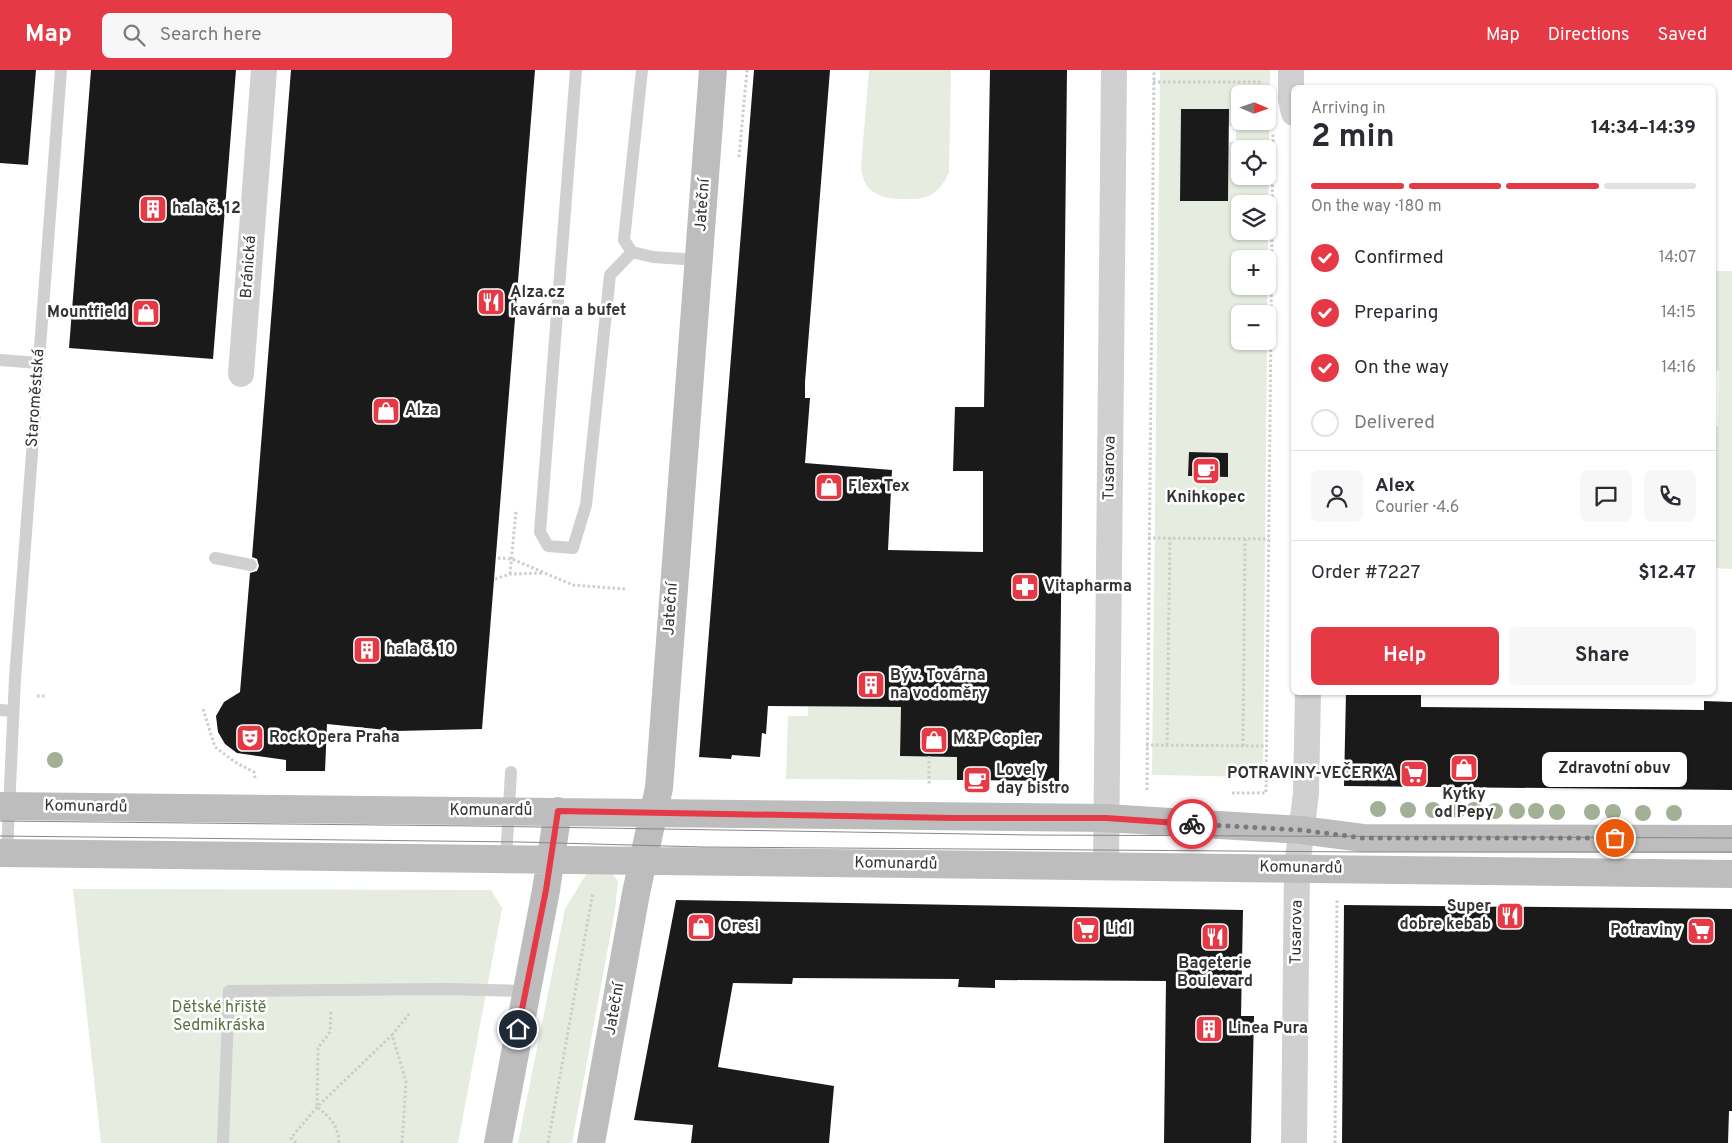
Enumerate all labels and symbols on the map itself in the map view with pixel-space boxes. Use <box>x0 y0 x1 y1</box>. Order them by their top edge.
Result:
north arrow <box>1231 85 1276 130</box>
street label: Jateční <box>691 176 715 232</box>
building icon: hala č. 12 <box>138 194 168 224</box>
place label: hala č. 12 <box>172 199 241 219</box>
street label: Bránická <box>237 235 261 299</box>
place label: Alza.cz kavárna a bufet <box>510 283 626 321</box>
restaurant icon: Alza.cz kavárna a bufet <box>476 287 506 317</box>
shop icon: Mountfield <box>131 298 161 328</box>
place label: Mountfield <box>47 303 127 323</box>
street label: Staroměstská <box>23 348 49 448</box>
shop icon: Alza <box>371 396 401 426</box>
place label: Alza <box>405 401 439 421</box>
street label: Tusarova <box>1099 436 1121 500</box>
cafe icon: Knihkopec <box>1191 456 1221 486</box>
shop icon: Flex Tex <box>814 472 844 502</box>
place label: Flex Tex <box>848 477 910 497</box>
place label: Knihkopec <box>1166 488 1246 508</box>
pharmacy icon: Vitapharma <box>1010 572 1040 602</box>
place label: Vitapharma <box>1044 577 1132 597</box>
street label: Jateční <box>659 580 683 636</box>
building icon: hala č. 10 <box>352 635 382 665</box>
place label: hala č. 10 <box>386 640 455 660</box>
place label: Býv. Továrna na vodoměry <box>890 666 987 704</box>
building icon: Býv. Továrna na vodoměry <box>856 670 886 700</box>
theatre icon: RockOpera Praha <box>235 723 265 753</box>
shop icon: M&P Copier <box>919 725 949 755</box>
place label: RockOpera Praha <box>269 728 400 748</box>
place label: M&P Copier <box>953 730 1040 750</box>
shop icon: Kytky od Pepy <box>1449 753 1479 783</box>
callout: Zdravotní obuv <box>1542 753 1688 788</box>
supermarket icon: POTRAVINY-VEČERKA <box>1399 759 1429 789</box>
place label: Lovely day bistro <box>996 761 1069 799</box>
place label: POTRAVINY-VEČERKA <box>1227 762 1395 784</box>
cafe icon: Lovely day bistro <box>962 765 992 795</box>
place label: Kytky od Pepy <box>1434 785 1494 823</box>
street label: Komunardů <box>44 796 128 818</box>
courier <box>1167 799 1217 849</box>
street label: Komunardů <box>449 801 533 821</box>
pin <box>1594 817 1636 859</box>
street label: Komunardů <box>854 853 938 875</box>
street label: Komunardů <box>1259 857 1343 879</box>
place label: Super dobre kebab <box>1400 897 1491 935</box>
street label: Tusarova <box>1286 900 1308 964</box>
restaurant icon: Super dobre kebab <box>1495 901 1525 931</box>
shop icon: Oresi <box>686 912 716 942</box>
supermarket icon: Lidl <box>1071 915 1101 945</box>
supermarket icon: Potraviny <box>1686 916 1716 946</box>
place label: Oresi <box>720 917 759 937</box>
place label: Lidl <box>1105 920 1132 940</box>
place label: Potraviny <box>1610 921 1682 941</box>
restaurant icon: Bageterie Boulevard <box>1200 922 1230 952</box>
place label: Bageterie Boulevard <box>1177 954 1253 992</box>
street label: Jateční <box>601 979 630 1037</box>
park label: Dětské hřiště Sedmikráska <box>172 998 266 1036</box>
pin <box>497 1008 539 1050</box>
building icon: Linea Pura <box>1194 1014 1224 1044</box>
place label: Linea Pura <box>1228 1019 1308 1039</box>

